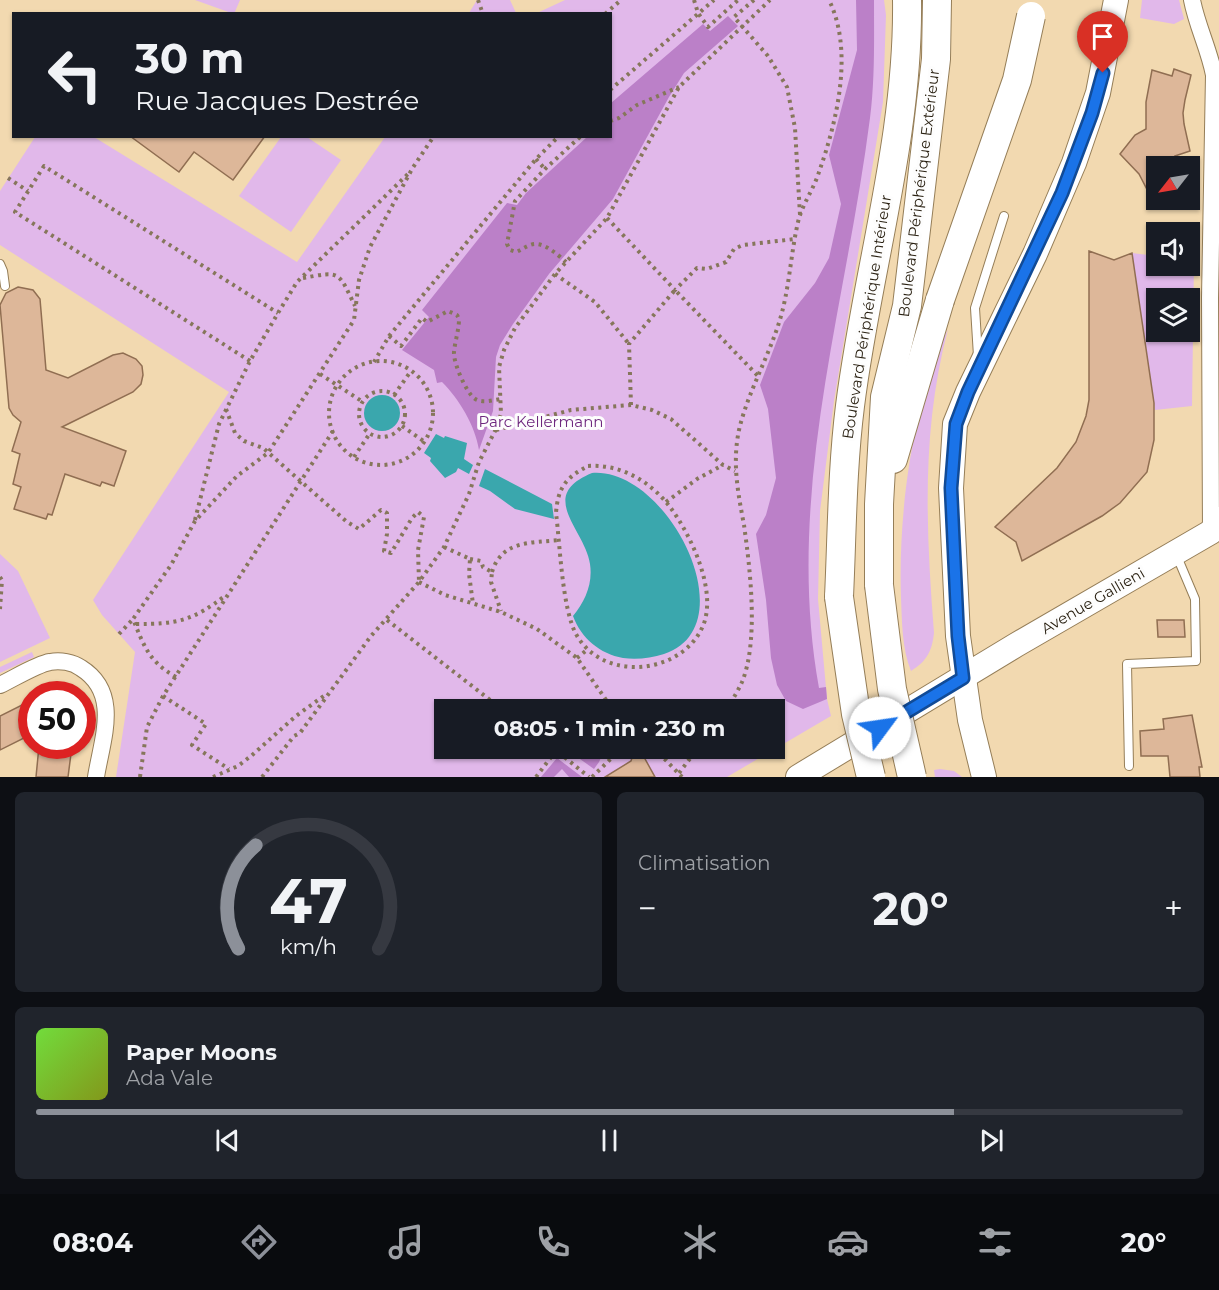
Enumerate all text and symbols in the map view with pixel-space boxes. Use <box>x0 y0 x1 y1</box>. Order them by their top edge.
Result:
pin <box>1077 11 1128 73</box>
icon: arrive <box>1086 20 1119 53</box>
text: 30 m <box>135 32 244 84</box>
icon: left <box>36 36 114 114</box>
street label: Boulevard Périphérique Extérieur <box>894 68 943 318</box>
text: Rue Jacques Destrée <box>135 84 419 117</box>
north arrow <box>1146 156 1200 210</box>
map controls <box>1146 156 1200 342</box>
street label: Boulevard Périphérique Intérieur <box>838 193 895 440</box>
button: sound <box>1146 222 1200 276</box>
button: layers <box>1146 288 1200 342</box>
park label: Parc Kellermann <box>478 412 604 431</box>
street label: Avenue Gallieni <box>1038 563 1148 638</box>
speed limit sign: 50 <box>18 681 96 759</box>
position arrow <box>848 696 912 760</box>
text: 08:05 · 1 min · 230 m <box>494 715 725 742</box>
text: Climatisation <box>638 851 771 875</box>
text: 47 <box>269 863 348 939</box>
text: 20° <box>873 881 948 936</box>
text: − <box>638 888 657 928</box>
text: + <box>1164 888 1183 928</box>
text: km/h <box>280 933 337 959</box>
text: Paper Moons <box>126 1039 277 1066</box>
text: Ada Vale <box>126 1066 213 1090</box>
icon: previous <box>211 1124 244 1157</box>
icon: pause <box>593 1124 626 1157</box>
icon: next <box>975 1124 1008 1157</box>
icon: directions <box>238 1221 280 1263</box>
icon: music <box>385 1221 427 1263</box>
icon: phone <box>532 1221 574 1263</box>
icon: climate <box>679 1221 721 1263</box>
icon: car <box>827 1221 869 1263</box>
icon: filters <box>974 1221 1016 1263</box>
text: 08:04 <box>53 1226 133 1259</box>
text: 20° <box>1121 1226 1166 1259</box>

